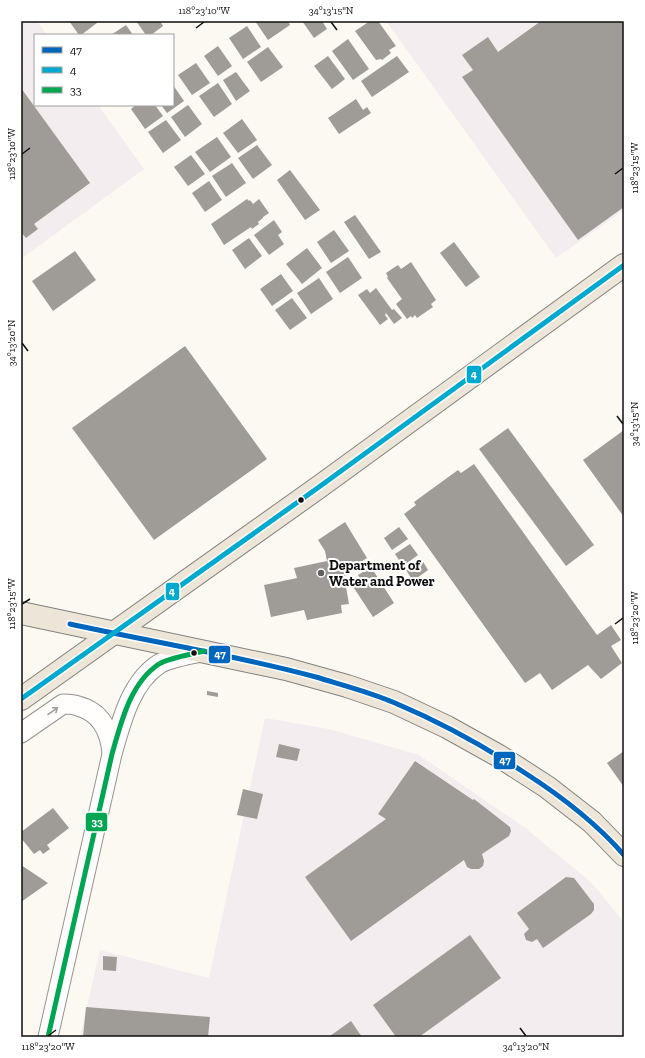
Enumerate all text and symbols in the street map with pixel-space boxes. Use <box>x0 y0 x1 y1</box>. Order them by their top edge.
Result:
text: 118°23'10"W <box>178 5 230 17</box>
text: 34°13'15"N <box>309 5 354 17</box>
legend <box>34 34 174 106</box>
text: 47 <box>70 43 82 57</box>
text: 4 <box>70 63 77 77</box>
text: 33 <box>70 83 82 97</box>
text: 118°23'10"W <box>6 128 18 180</box>
text: 118°23'15"W <box>629 142 641 194</box>
text: 34°13'20"N <box>6 319 18 366</box>
line badge: 4 <box>466 365 482 384</box>
text: 4 <box>471 368 478 381</box>
text: 34°13'15"N <box>629 401 641 446</box>
unlabelled marker <box>296 495 306 505</box>
place label: Department of Water and Power <box>329 557 435 590</box>
marker: Department of Water and Power <box>316 568 326 578</box>
text: 118°23'15"W <box>6 578 18 630</box>
line badge: 4 <box>165 582 180 601</box>
text: 4 <box>169 585 176 598</box>
text: 118°23'20"W <box>629 591 641 644</box>
line badge: 47 <box>208 645 231 664</box>
unlabelled marker <box>189 648 199 658</box>
text: 47 <box>214 648 226 661</box>
one-way arrow <box>47 707 58 715</box>
line badge: 47 <box>493 751 516 770</box>
text: 47 <box>499 754 511 767</box>
line badge: 33 <box>85 812 108 832</box>
text: 33 <box>91 816 103 829</box>
text: 118°23'20"W <box>22 1041 75 1053</box>
text: 34°13'20"N <box>503 1041 550 1053</box>

